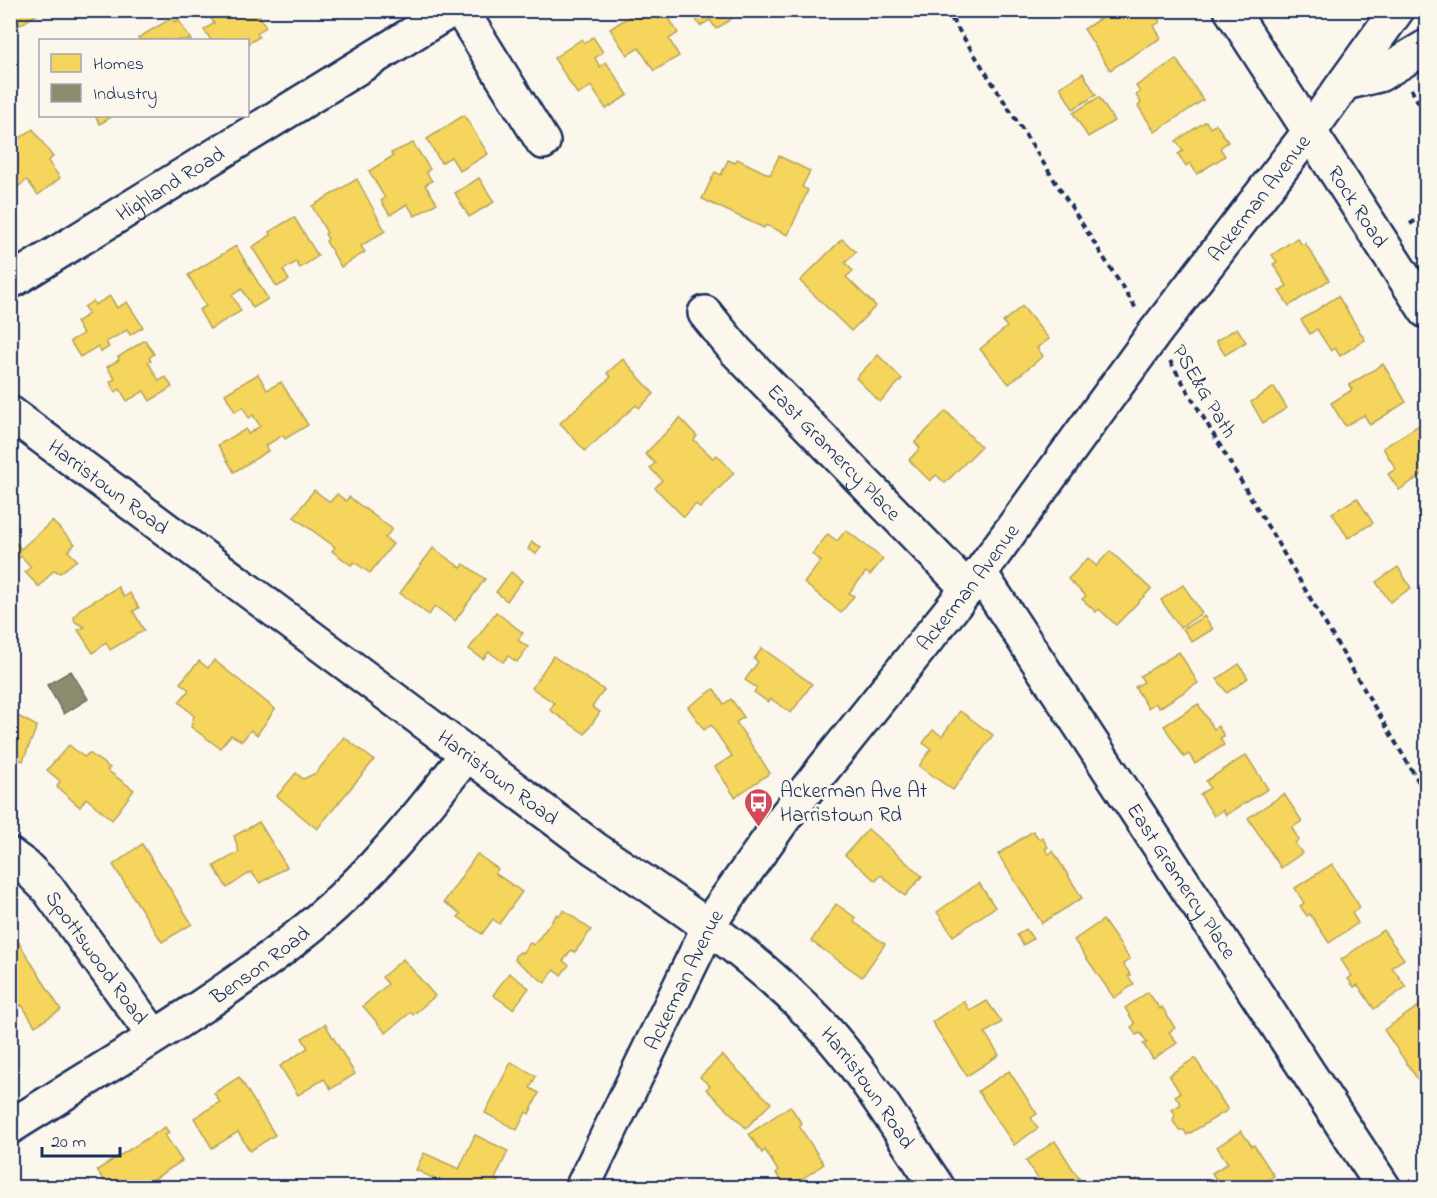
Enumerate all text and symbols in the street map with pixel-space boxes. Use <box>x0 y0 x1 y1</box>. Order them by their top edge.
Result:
legend <box>39 39 249 117</box>
text: Homes <box>93 52 144 78</box>
text: Industry <box>93 82 157 108</box>
street label: Ackerman Avenue <box>1202 128 1319 269</box>
street label: Highland Road <box>111 140 231 230</box>
street label: Rock Road <box>1319 161 1394 254</box>
street label: PSE&G Path <box>1164 340 1243 444</box>
street label: East Gramercy Place <box>759 378 907 529</box>
street label: Harristown Road <box>41 433 174 543</box>
street label: Ackerman Avenue <box>910 518 1028 658</box>
street label: Harristown Road <box>430 723 564 834</box>
place label: Ackerman Ave At Harristown Rd <box>780 777 927 831</box>
bus stop icon: Ackerman Ave At Harristown Rd <box>743 786 775 828</box>
street label: East Gramercy Place <box>1118 798 1243 966</box>
street label: Spottswood Road <box>37 885 154 1032</box>
street label: Ackerman Avenue <box>638 903 732 1056</box>
street label: Benson Road <box>204 919 317 1013</box>
street label: Harristown Road <box>812 1021 921 1155</box>
scale bar <box>42 1120 120 1158</box>
text: 20 m <box>51 1130 86 1156</box>

